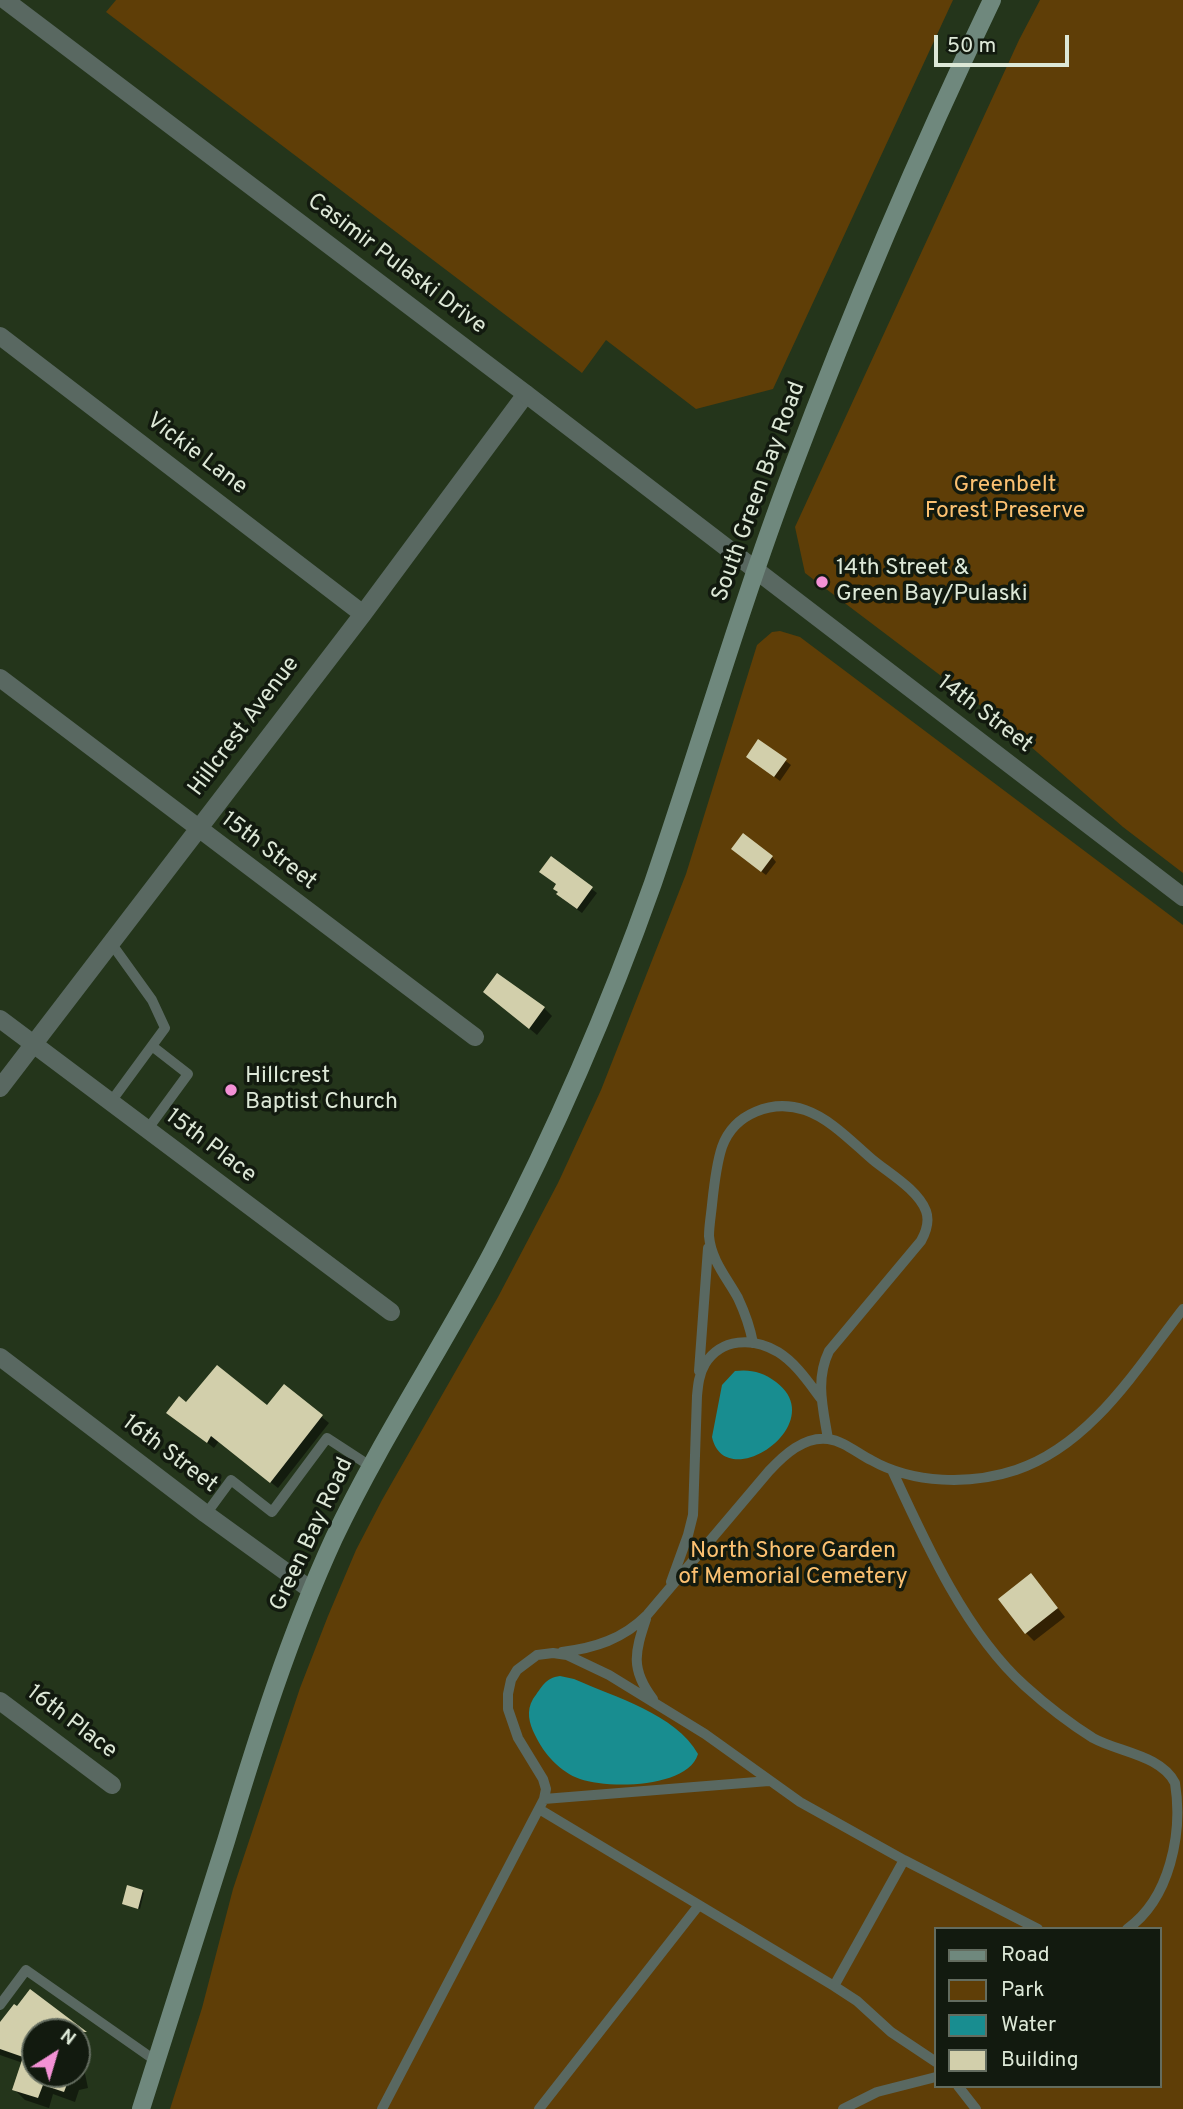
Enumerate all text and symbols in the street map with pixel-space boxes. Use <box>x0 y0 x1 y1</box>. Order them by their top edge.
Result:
scale bar <box>938 21 1073 65</box>
text: 50 m <box>947 33 996 60</box>
street label: Casimir Pulaski Drive <box>301 189 491 341</box>
street label: South Green Bay Road <box>707 378 813 606</box>
street label: Vickie Lane <box>140 408 252 502</box>
park label: Greenbelt Forest Preserve <box>925 472 1085 526</box>
place label: 14th Street & Green Bay/Pulaski <box>836 555 1028 609</box>
marker: 14th Street & Green Bay/Pulaski <box>814 574 830 590</box>
street label: Hillcrest Avenue <box>184 652 306 802</box>
street label: 14th Street <box>931 670 1037 760</box>
street label: 15th Street <box>215 807 321 897</box>
place label: Hillcrest Baptist Church <box>245 1063 398 1117</box>
marker: Hillcrest Baptist Church <box>223 1082 239 1098</box>
street label: 15th Place <box>159 1104 261 1190</box>
street label: 16th Street <box>116 1410 222 1500</box>
street label: Green Bay Road <box>265 1454 361 1616</box>
park label: North Shore Garden of Memorial Cemetery <box>678 1538 908 1592</box>
street label: 16th Place <box>20 1680 122 1766</box>
legend <box>934 1927 1162 2088</box>
text: Road <box>1001 1942 1050 1969</box>
text: Park <box>1001 1977 1044 2004</box>
text: Water <box>1001 2012 1056 2039</box>
north arrow <box>21 2018 91 2088</box>
text: N <box>55 2024 80 2052</box>
text: Building <box>1001 2047 1079 2074</box>

